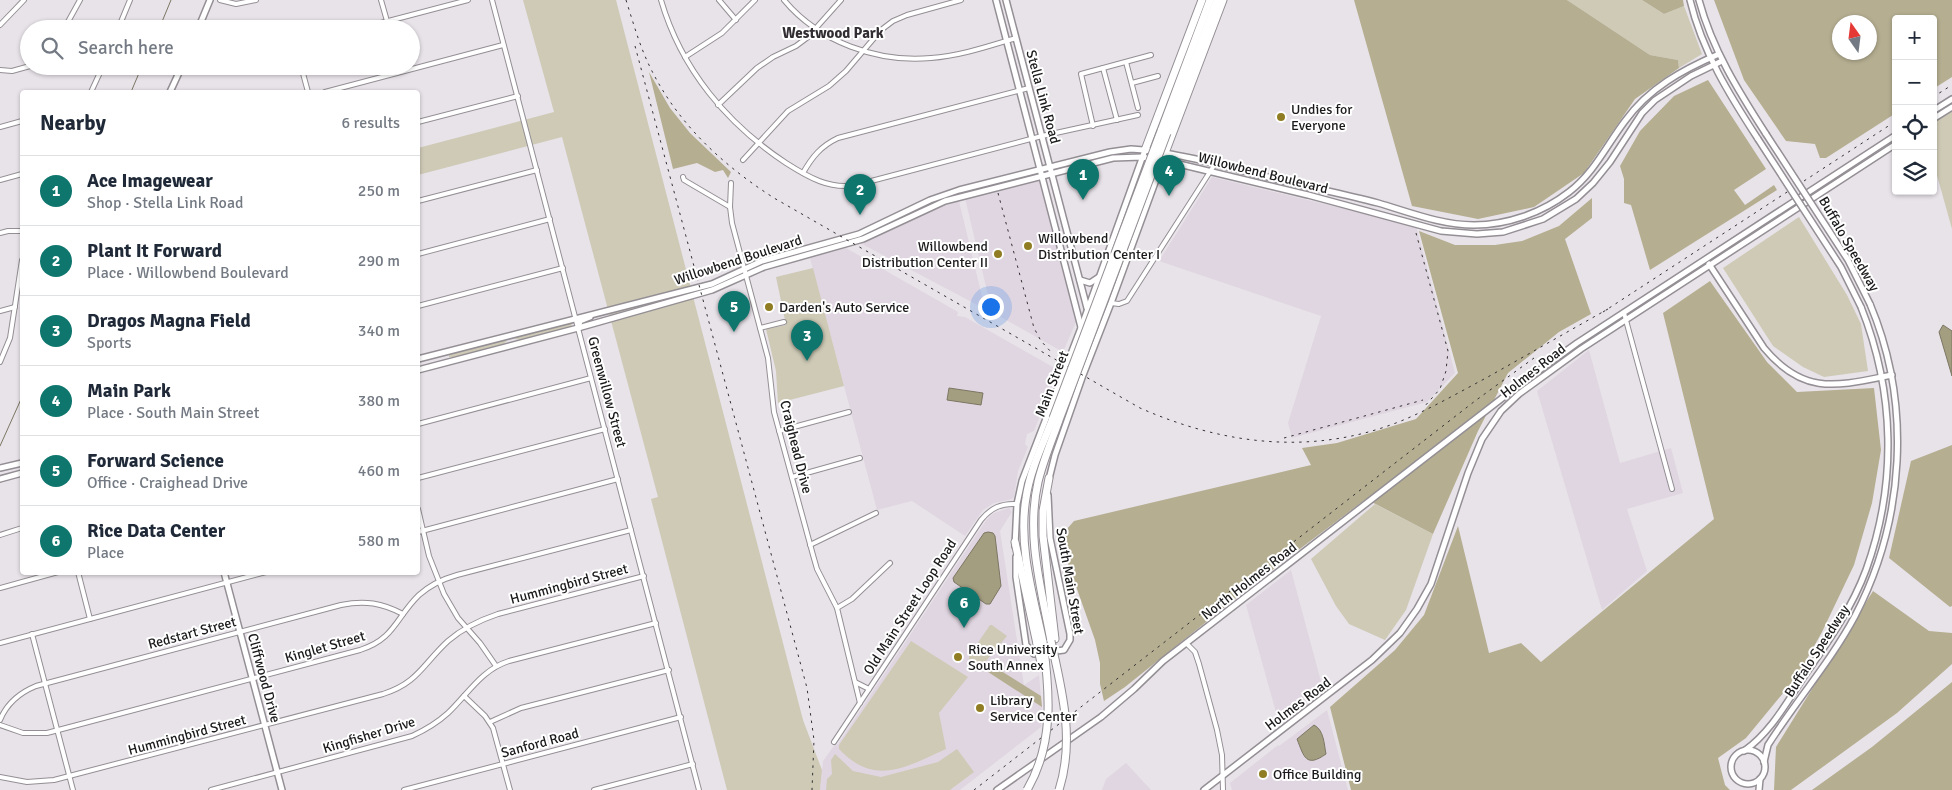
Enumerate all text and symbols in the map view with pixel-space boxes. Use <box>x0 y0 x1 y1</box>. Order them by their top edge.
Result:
north arrow <box>1832 15 1877 60</box>
map controls <box>1892 15 1937 195</box>
button: + <box>1892 15 1937 60</box>
search box <box>20 20 420 75</box>
district label: Westwood Park <box>782 24 884 42</box>
icon: search <box>38 34 66 62</box>
text: Search here <box>78 36 174 60</box>
street label: Stella Link Road <box>1022 48 1064 146</box>
button: − <box>1892 60 1937 105</box>
place label: Undies for Everyone <box>1291 101 1353 134</box>
button: locate <box>1892 105 1937 150</box>
text: Nearby <box>40 110 106 136</box>
marker: Undies for Everyone <box>1275 111 1287 123</box>
text: 6 results <box>341 113 400 133</box>
street label: Willowbend Boulevard <box>1196 149 1330 197</box>
button: layers <box>1892 150 1937 195</box>
pin: 4 <box>1153 155 1185 196</box>
pin: 1 <box>1067 159 1099 200</box>
text: Ace Imagewear <box>87 169 213 193</box>
pin: 2 <box>844 174 876 215</box>
text: 1 <box>52 181 60 201</box>
text: 250 m <box>358 181 400 201</box>
text: Shop · Stella Link Road <box>87 193 243 213</box>
street label: Buffalo Speedway <box>1815 194 1883 295</box>
place label: Willowbend Distribution Center I <box>1038 230 1160 263</box>
street label: Willowbend Boulevard <box>672 231 804 289</box>
place label: Willowbend Distribution Center II <box>862 238 988 271</box>
text: Plant It Forward <box>87 239 222 263</box>
marker: Willowbend Distribution Center I <box>1022 240 1034 252</box>
marker: Willowbend Distribution Center II <box>992 248 1004 260</box>
text: 2 <box>52 251 60 271</box>
text: 290 m <box>358 251 400 271</box>
text: Place · Willowbend Boulevard <box>87 263 289 283</box>
pin: 5 <box>718 291 750 332</box>
your location <box>978 294 1004 320</box>
place label: Darden's Auto Service <box>779 299 909 316</box>
marker: Darden's Auto Service <box>763 301 775 313</box>
text: Dragos Magna Field <box>87 309 251 333</box>
pin: 3 <box>791 320 823 361</box>
text: 3 <box>52 321 60 341</box>
text: 340 m <box>358 321 400 341</box>
text: Sports <box>87 333 132 353</box>
street label: Greenwillow Street <box>584 335 630 449</box>
street label: Holmes Road <box>1497 340 1569 402</box>
street label: Main Street <box>1032 348 1072 419</box>
text: Main Park <box>87 379 171 403</box>
text: 4 <box>52 391 60 411</box>
text: 380 m <box>358 391 400 411</box>
street label: Craighead Drive <box>776 399 816 495</box>
text: Place · South Main Street <box>87 403 259 423</box>
text: Forward Science <box>87 449 224 473</box>
text: 5 <box>52 461 60 481</box>
text: 460 m <box>358 461 400 481</box>
text: Office · Craighead Drive <box>87 473 248 493</box>
text: Rice Data Center <box>87 519 225 543</box>
street label: South Main Street <box>1052 526 1088 636</box>
text: 6 <box>52 531 60 551</box>
text: 580 m <box>358 531 400 551</box>
street label: Old Main Street Loop Road <box>860 536 960 678</box>
street label: North Holmes Road <box>1198 539 1300 623</box>
text: Place <box>87 543 124 563</box>
street label: Hummingbird Street <box>508 560 630 608</box>
pin: 6 <box>948 587 980 628</box>
street label: Buffalo Speedway <box>1781 601 1853 700</box>
street label: Redstart Street <box>146 613 238 653</box>
street label: Kinglet Street <box>283 627 367 667</box>
street label: Cliffwood Drive <box>244 631 284 725</box>
place label: Rice University South Annex <box>968 641 1058 674</box>
marker: Rice University South Annex <box>952 651 964 663</box>
street label: Holmes Road <box>1262 674 1334 734</box>
place label: Library Service Center <box>990 692 1078 725</box>
marker: Library Service Center <box>974 702 986 714</box>
street label: Hummingbird Street <box>126 711 248 759</box>
street label: Kingfisher Drive <box>321 713 417 757</box>
street label: Sanford Road <box>499 724 581 762</box>
place label: Office Building <box>1273 766 1361 783</box>
marker: Office Building <box>1257 768 1269 780</box>

